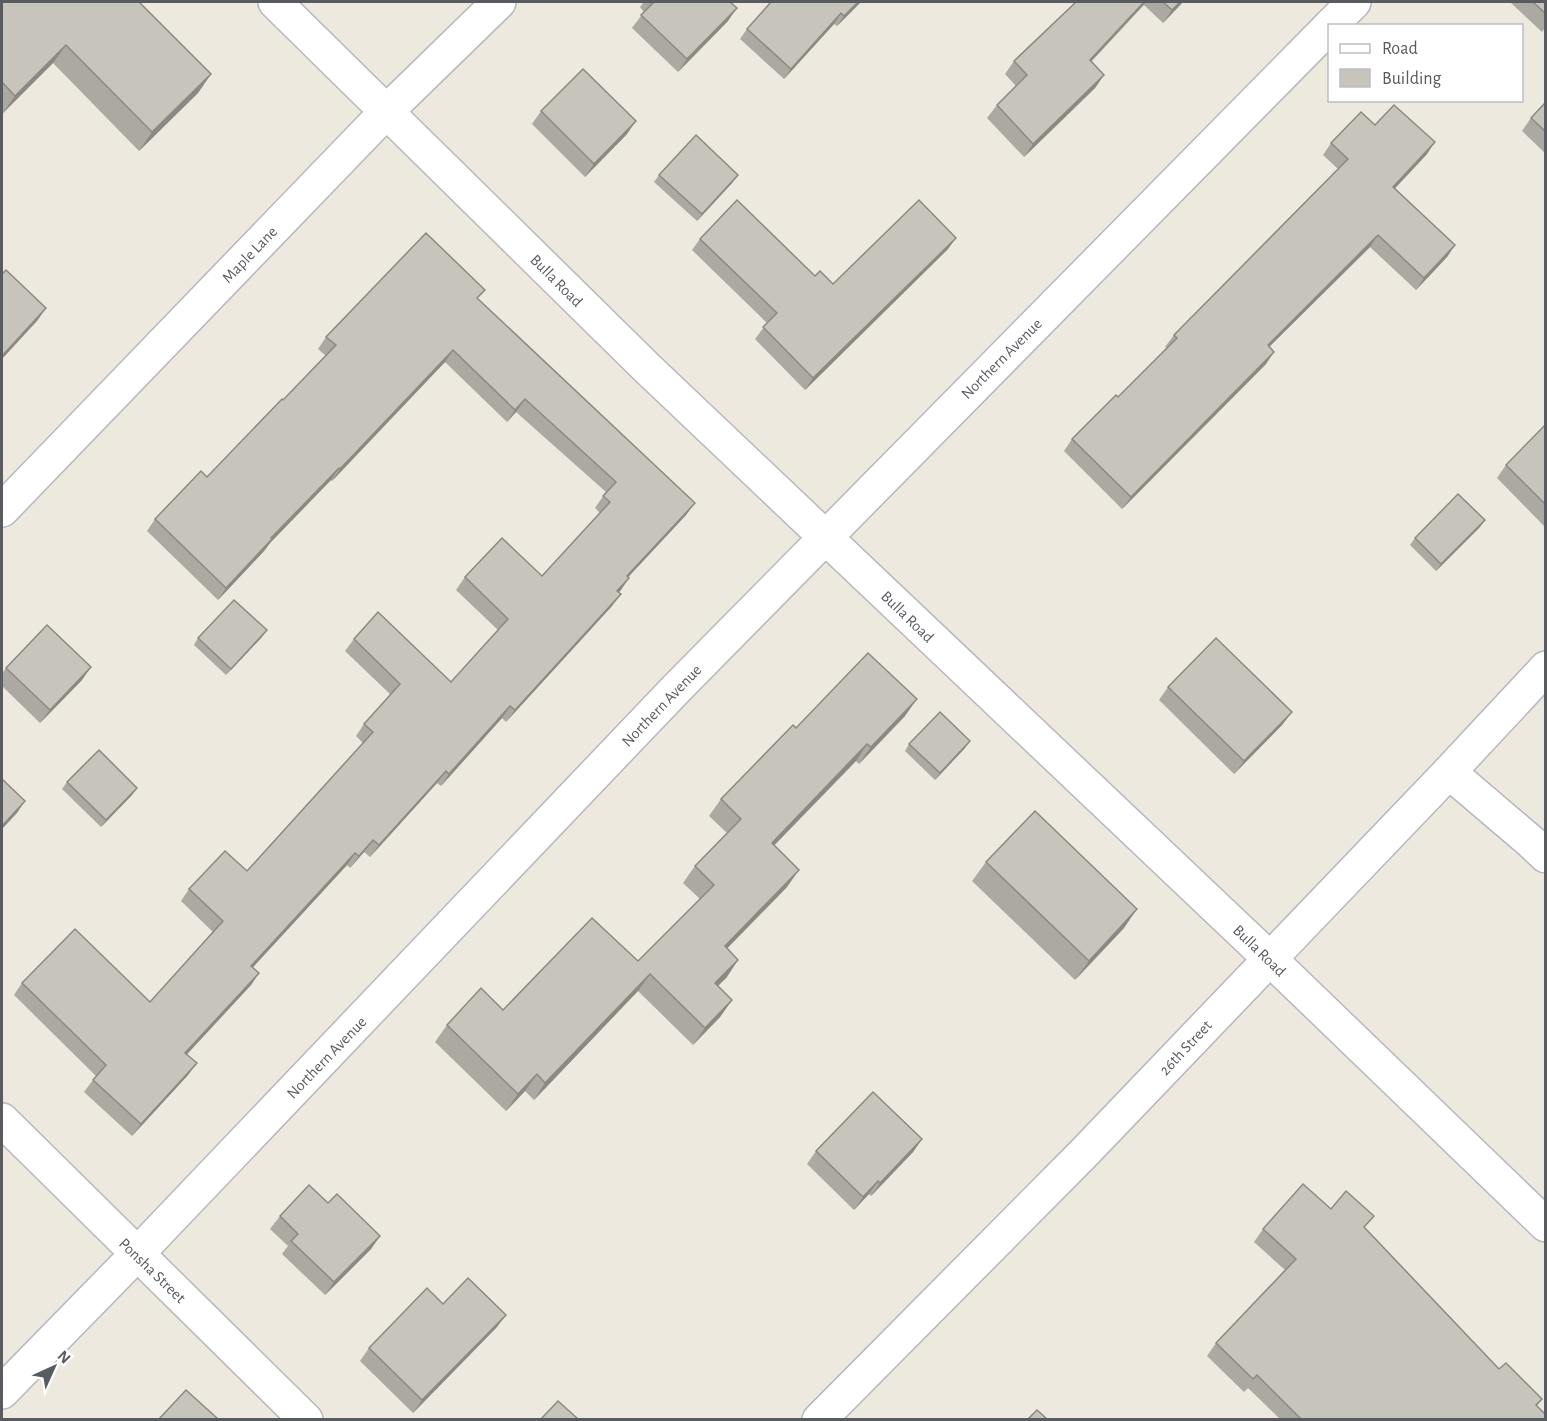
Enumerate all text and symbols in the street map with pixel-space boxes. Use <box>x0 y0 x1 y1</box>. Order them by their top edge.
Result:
legend <box>1328 24 1523 102</box>
text: Road <box>1382 40 1418 58</box>
text: Building <box>1382 70 1442 88</box>
street label: Maple Lane <box>219 223 280 286</box>
street label: Bulla Road <box>527 252 585 310</box>
street label: Northern Avenue <box>958 315 1045 402</box>
street label: Bulla Road <box>878 588 937 646</box>
street label: Northern Avenue <box>619 662 705 750</box>
street label: Bulla Road <box>1230 922 1289 980</box>
street label: Northern Avenue <box>284 1014 370 1102</box>
street label: 26th Street <box>1157 1017 1215 1078</box>
street label: Ponsha Street <box>116 1235 189 1306</box>
north arrow <box>24 1337 84 1397</box>
text: N <box>54 1348 73 1367</box>

